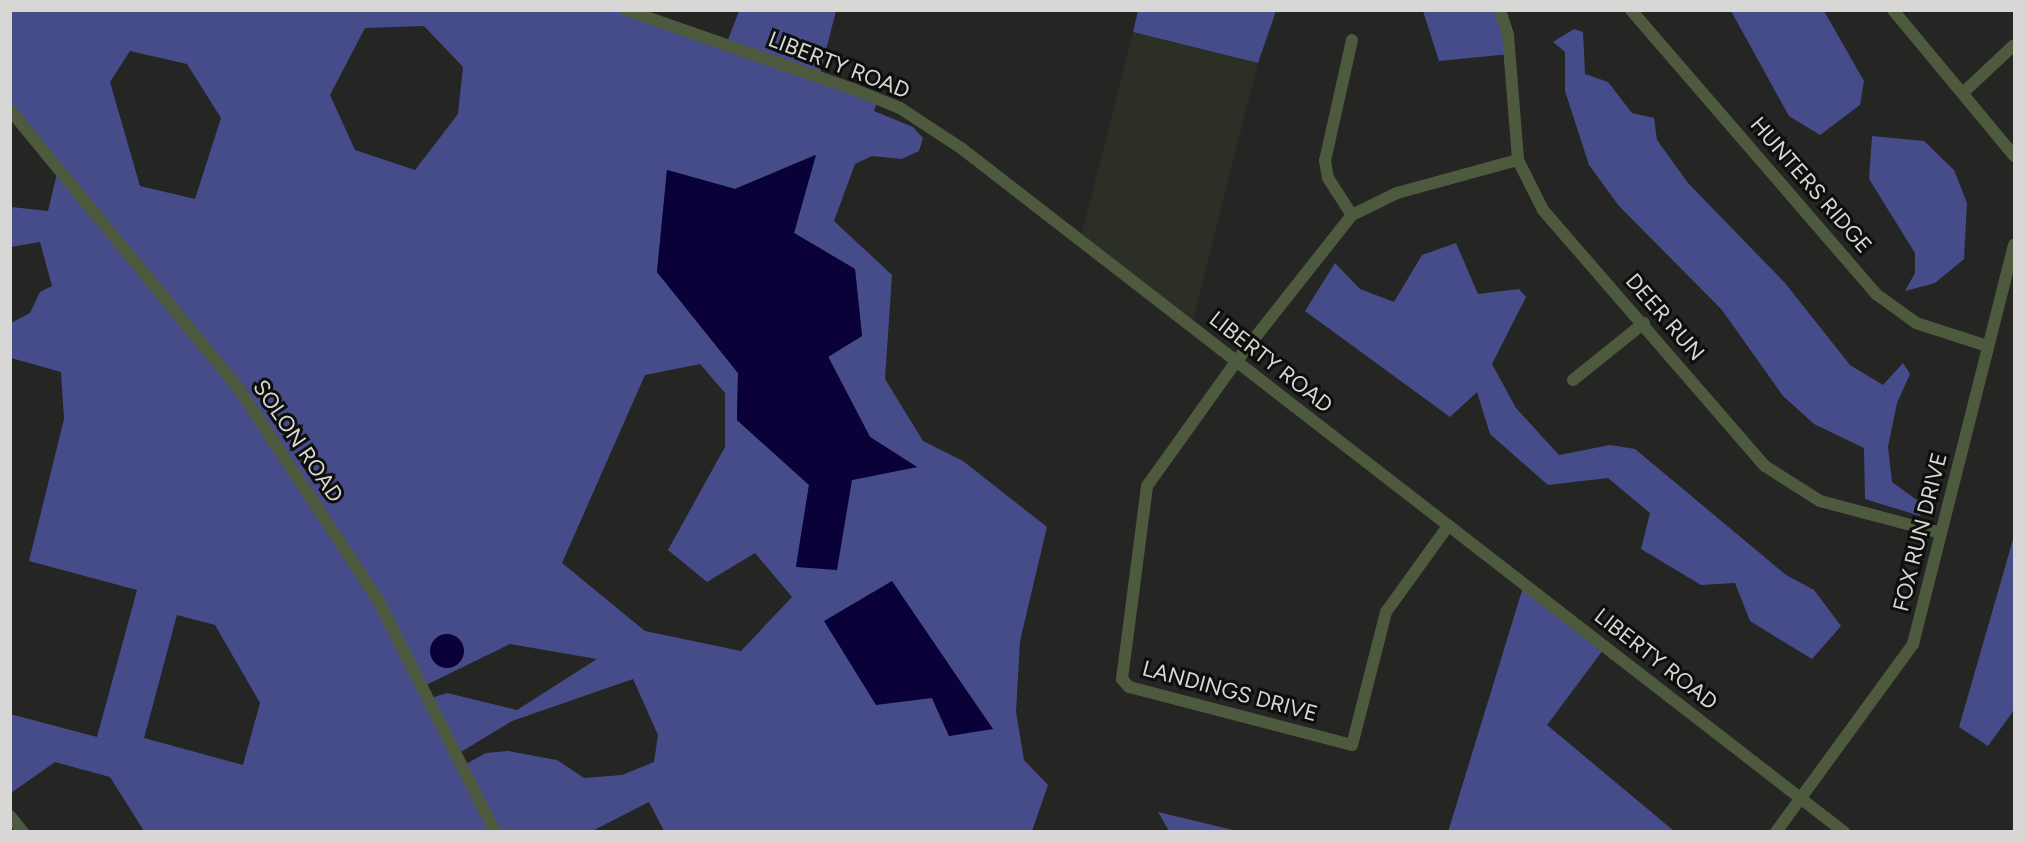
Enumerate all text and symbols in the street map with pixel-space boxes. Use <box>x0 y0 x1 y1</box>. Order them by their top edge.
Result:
street label: LIBERTY ROAD <box>765 26 913 104</box>
street label: HUNTERS RIDGE <box>1745 112 1877 258</box>
street label: DEER RUN <box>1620 268 1710 366</box>
street label: LIBERTY ROAD <box>1204 306 1338 418</box>
street label: SOLON ROAD <box>247 375 349 507</box>
street label: FOX RUN DRIVE <box>1887 450 1953 614</box>
street label: LIBERTY ROAD <box>1589 603 1723 715</box>
street label: LANDINGS DRIVE <box>1140 655 1320 727</box>

